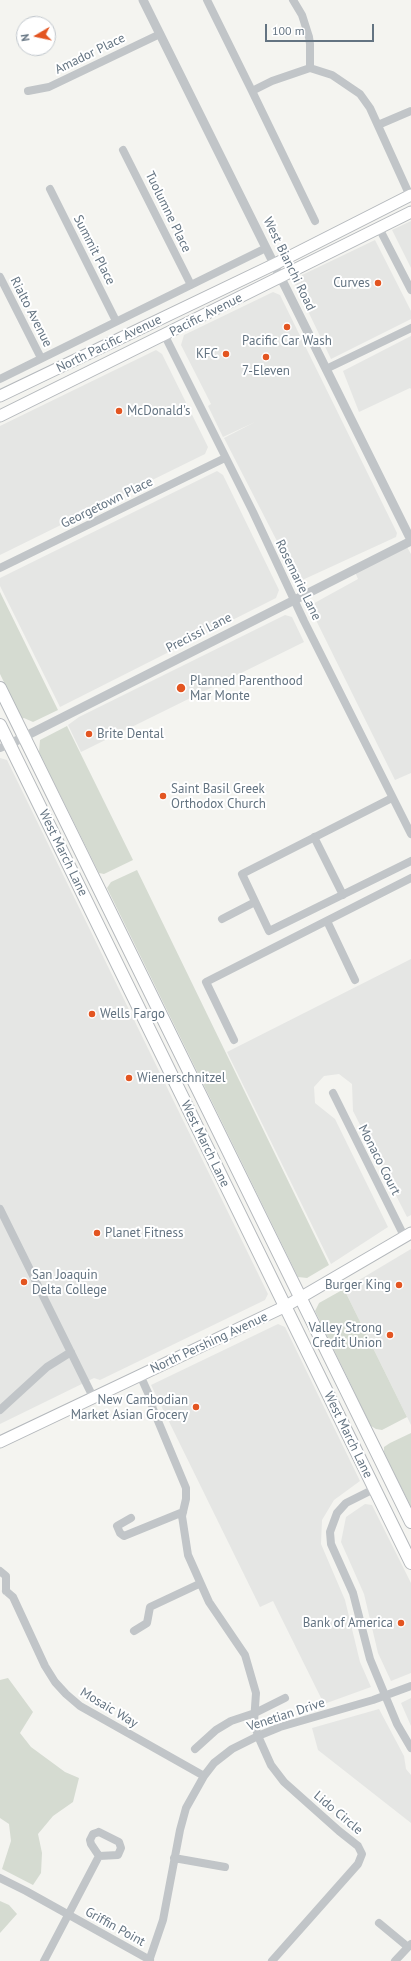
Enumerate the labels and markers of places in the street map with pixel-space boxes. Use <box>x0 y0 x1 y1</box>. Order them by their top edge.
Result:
place label: Curves <box>333 275 370 291</box>
marker: Curves <box>373 278 383 288</box>
marker: Pacific Car Wash <box>282 322 292 332</box>
place label: Pacific Car Wash <box>242 333 332 349</box>
place label: KFC <box>196 346 218 362</box>
marker: KFC <box>221 349 231 359</box>
marker: 7-Eleven <box>261 352 271 362</box>
place label: 7-Eleven <box>242 363 290 379</box>
place label: McDonald's <box>127 403 190 419</box>
marker: McDonald's <box>114 406 124 416</box>
place label: Planned Parenthood Mar Monte <box>190 673 303 704</box>
marker: Planned Parenthood Mar Monte <box>175 682 187 694</box>
place label: Brite Dental <box>97 726 164 742</box>
marker: Brite Dental <box>84 729 94 739</box>
place label: Saint Basil Greek Orthodox Church <box>171 781 266 812</box>
marker: Saint Basil Greek Orthodox Church <box>158 791 168 801</box>
place label: Wells Fargo <box>100 1006 165 1022</box>
marker: Wells Fargo <box>87 1009 97 1019</box>
place label: Wienerschnitzel <box>137 1070 225 1086</box>
marker: Wienerschnitzel <box>124 1073 134 1083</box>
place label: Planet Fitness <box>105 1225 183 1241</box>
marker: Planet Fitness <box>92 1228 102 1238</box>
place label: San Joaquin Delta College <box>32 1267 107 1298</box>
marker: San Joaquin Delta College <box>19 1277 29 1287</box>
place label: Burger King <box>325 1277 391 1293</box>
marker: Burger King <box>394 1280 404 1290</box>
place label: Valley Strong Credit Union <box>309 1320 382 1351</box>
marker: Valley Strong Credit Union <box>385 1330 395 1340</box>
place label: New Cambodian Market Asian Grocery <box>71 1392 188 1423</box>
marker: New Cambodian Market Asian Grocery <box>191 1402 201 1412</box>
place label: Bank of America <box>303 1615 393 1631</box>
marker: Bank of America <box>396 1618 406 1628</box>

